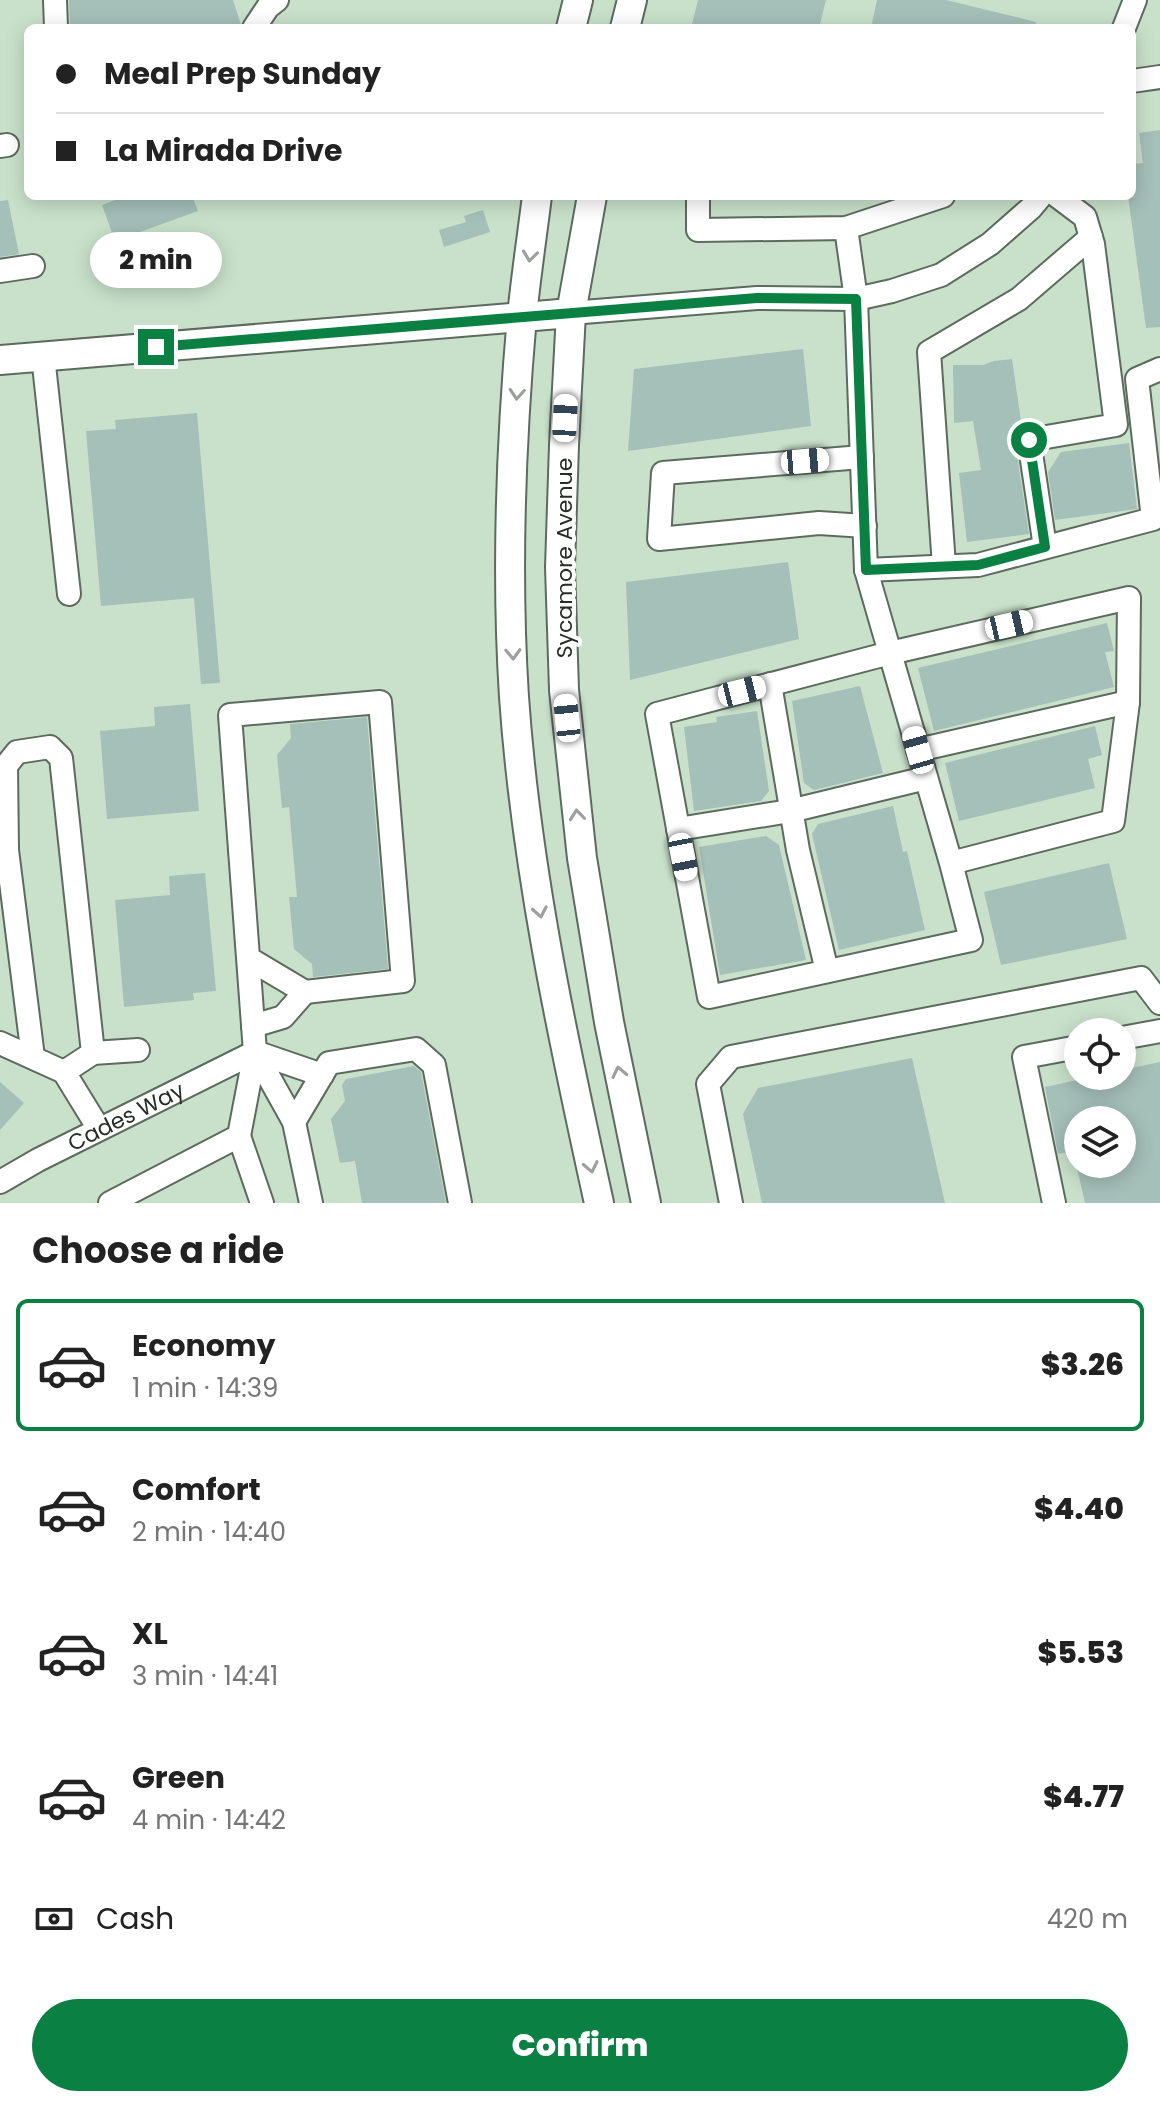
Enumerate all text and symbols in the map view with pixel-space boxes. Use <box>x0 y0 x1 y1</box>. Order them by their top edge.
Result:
text: Meal Prep Sunday <box>104 52 381 95</box>
text: La Mirada Drive <box>104 129 343 172</box>
callout: 2 min <box>90 231 222 287</box>
text: 2 min <box>119 242 193 278</box>
one-way arrow <box>521 250 538 263</box>
route end <box>138 329 174 365</box>
one-way arrow <box>509 388 526 401</box>
car <box>552 393 578 443</box>
route start <box>1011 422 1047 458</box>
car <box>780 447 830 475</box>
street label: Sycamore Avenue <box>549 458 580 658</box>
car <box>983 608 1035 642</box>
one-way arrow <box>504 648 521 661</box>
car <box>716 674 768 708</box>
car <box>553 693 581 743</box>
car <box>900 724 936 776</box>
one-way arrow <box>569 808 586 821</box>
car <box>667 831 699 883</box>
one-way arrow <box>531 905 548 919</box>
map controls <box>1064 1018 1136 1178</box>
button: locate <box>1064 1018 1136 1090</box>
one-way arrow <box>612 1065 629 1078</box>
street label: Cades Way <box>62 1074 190 1158</box>
button: layers <box>1064 1106 1136 1178</box>
one-way arrow <box>582 1160 599 1173</box>
text: Choose a ride <box>32 1225 284 1276</box>
text: Economy <box>132 1324 276 1367</box>
icon: car <box>36 1329 108 1401</box>
text: $3.26 <box>1041 1343 1124 1386</box>
text: 1 min · 14:39 <box>132 1370 278 1406</box>
text: Comfort <box>132 1468 261 1511</box>
icon: car <box>36 1473 108 1545</box>
text: $4.40 <box>1034 1487 1124 1530</box>
text: 2 min · 14:40 <box>132 1514 286 1550</box>
text: XL <box>132 1612 168 1655</box>
icon: car <box>36 1617 108 1689</box>
text: $5.53 <box>1038 1631 1124 1674</box>
text: 3 min · 14:41 <box>132 1658 278 1694</box>
text: Green <box>132 1756 225 1799</box>
icon: car <box>36 1761 108 1833</box>
text: $4.77 <box>1043 1775 1124 1818</box>
text: 4 min · 14:42 <box>132 1802 286 1838</box>
icon: cash <box>32 1897 76 1941</box>
text: Cash <box>96 1897 174 1940</box>
text: 420 m <box>1047 1901 1128 1937</box>
button: Confirm <box>32 1999 1128 2091</box>

